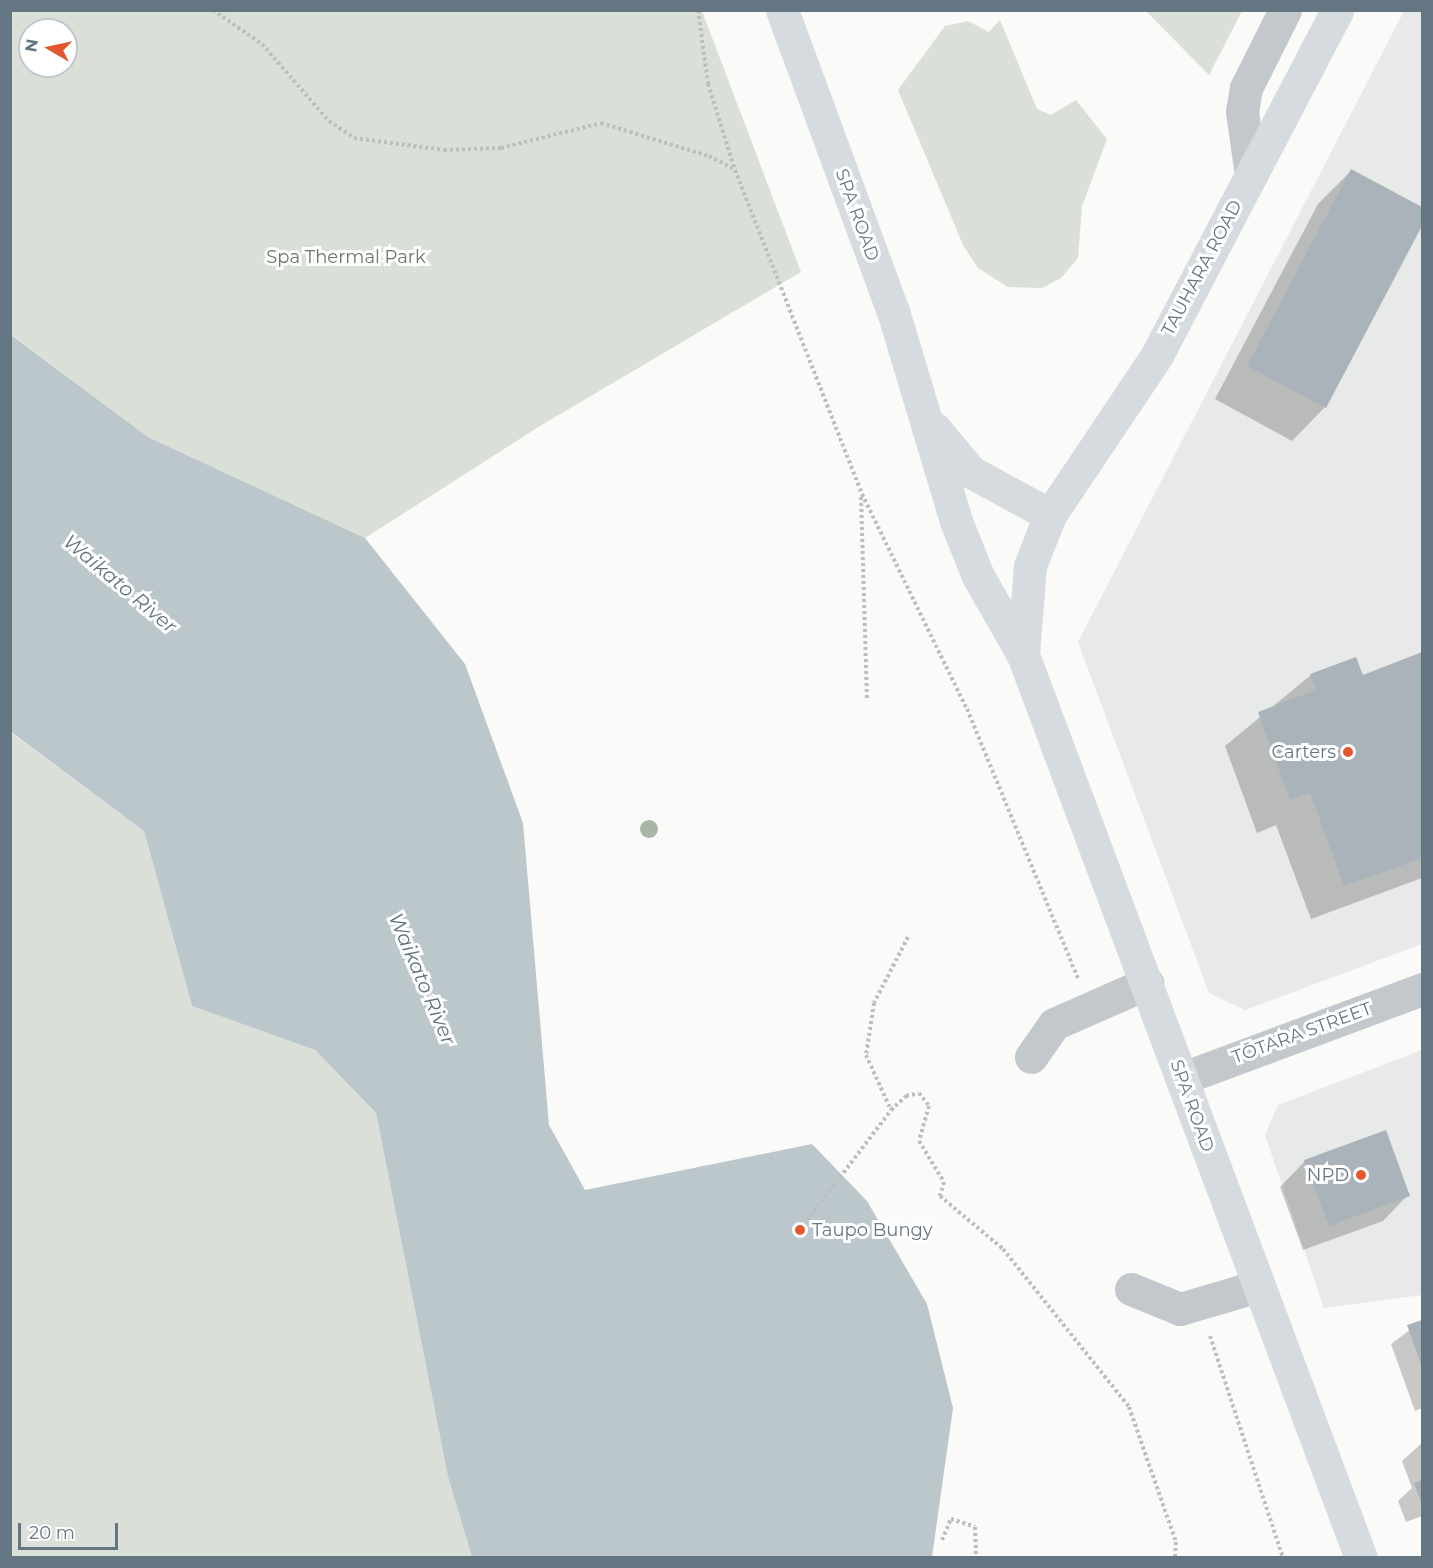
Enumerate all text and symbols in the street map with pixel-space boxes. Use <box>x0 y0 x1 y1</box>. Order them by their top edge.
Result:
north arrow <box>18 18 78 78</box>
text: N <box>21 38 42 53</box>
street label: SPA ROAD <box>830 166 884 264</box>
street label: TAUHARA ROAD <box>1157 196 1247 340</box>
park label: Spa Thermal Park <box>266 246 426 268</box>
water label: Waikato River <box>58 530 182 638</box>
place label: Carters <box>1271 741 1336 763</box>
marker: Carters <box>1341 745 1355 759</box>
water label: Waikato River <box>383 910 461 1048</box>
street label: TŌTARA STREET <box>1229 998 1375 1068</box>
street label: SPA ROAD <box>1165 1057 1219 1155</box>
place label: NPD <box>1307 1164 1349 1186</box>
marker: NPD <box>1354 1168 1368 1182</box>
place label: Taupo Bungy <box>812 1219 933 1241</box>
marker: Taupo Bungy <box>793 1223 807 1237</box>
scale bar <box>21 1511 122 1549</box>
text: 20 m <box>29 1522 75 1544</box>

